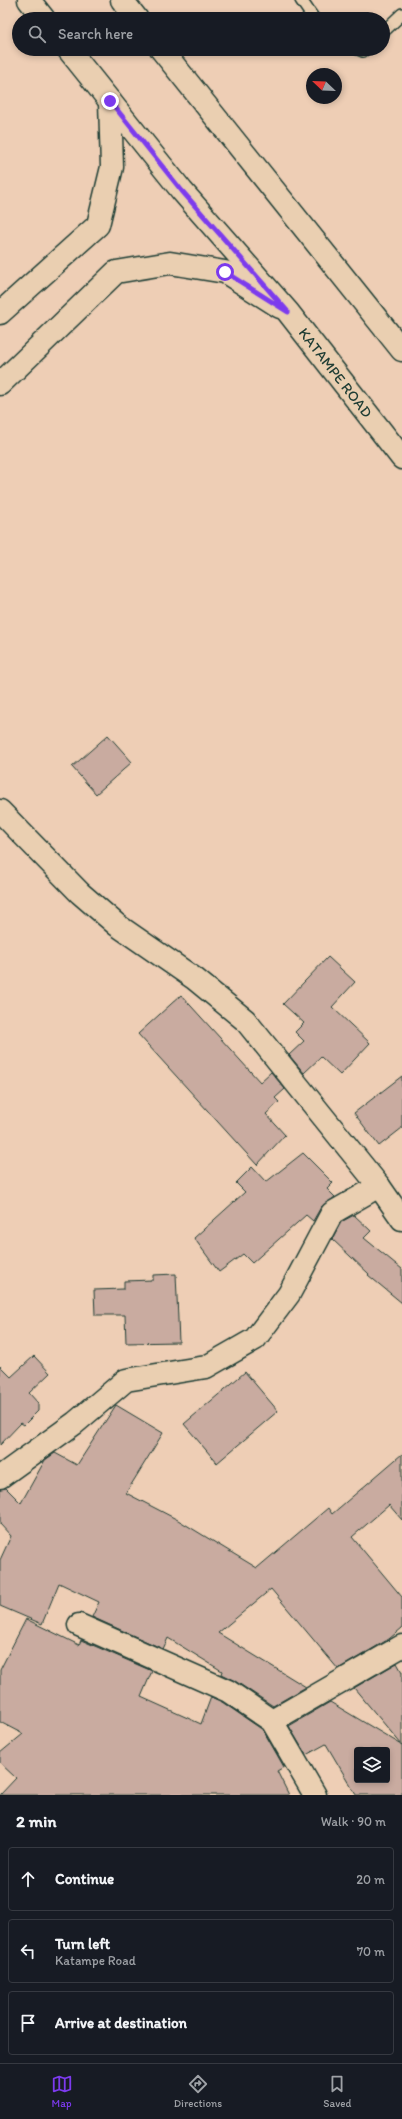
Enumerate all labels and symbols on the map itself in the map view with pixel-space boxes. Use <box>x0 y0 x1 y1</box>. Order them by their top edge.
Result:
north arrow <box>306 68 342 104</box>
route end <box>101 92 119 110</box>
route start <box>216 263 234 281</box>
street label: KATAMPE ROAD <box>295 324 376 421</box>

